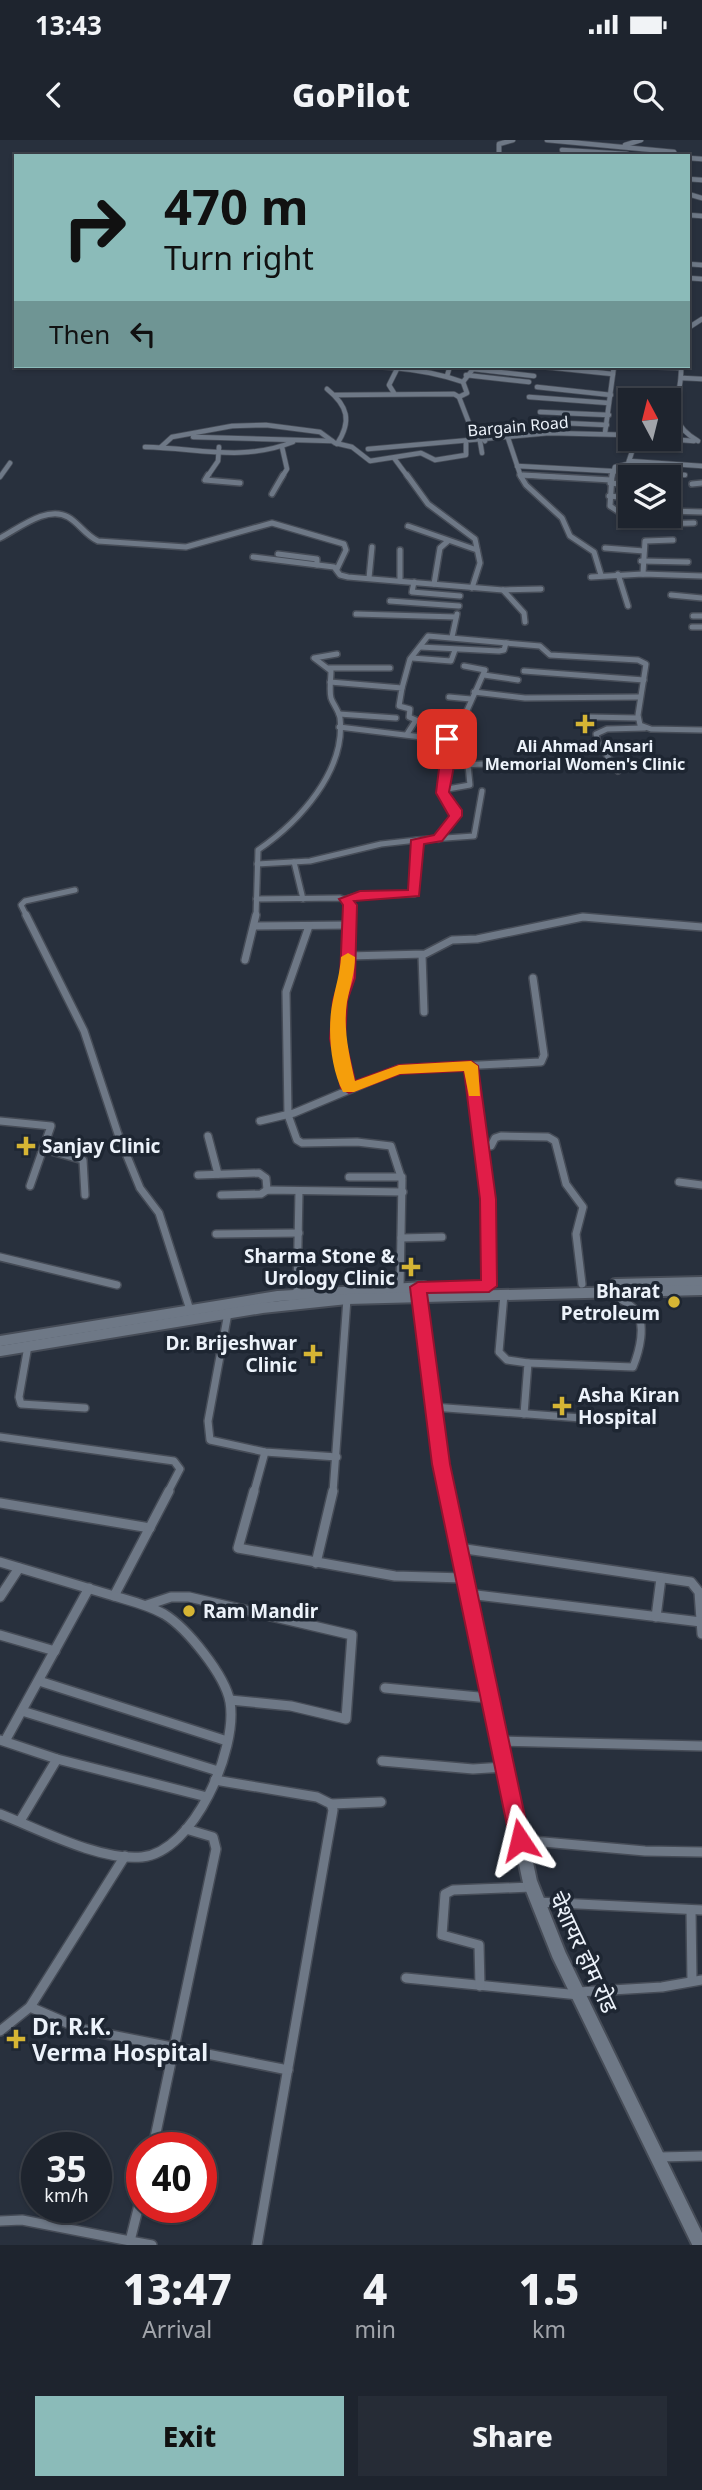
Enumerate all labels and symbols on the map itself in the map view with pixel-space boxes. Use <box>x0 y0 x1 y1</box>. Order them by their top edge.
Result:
north arrow <box>618 388 681 452</box>
street label: Bargain Road <box>467 411 569 441</box>
pin <box>417 709 477 769</box>
marker: Ali Ahmad Ansari Memorial Women's Clinic <box>575 714 595 734</box>
place label: Ali Ahmad Ansari Memorial Women's Clinic <box>485 735 685 775</box>
place label: Sanjay Clinic <box>42 1133 161 1159</box>
marker: Sanjay Clinic <box>16 1136 36 1156</box>
place label: Sharma Stone & Urology Clinic <box>244 1243 396 1291</box>
marker: Sharma Stone & Urology Clinic <box>401 1257 421 1277</box>
place label: Bharat Petroleum <box>561 1278 660 1326</box>
marker: Bharat Petroleum <box>666 1294 682 1310</box>
place label: Dr. Brijeshwar Clinic <box>166 1330 298 1378</box>
marker: Dr. Brijeshwar Clinic <box>303 1344 323 1364</box>
place label: Asha Kiran Hospital <box>578 1382 680 1430</box>
marker: Asha Kiran Hospital <box>552 1396 572 1416</box>
place label: Ram Mandir <box>203 1598 319 1624</box>
marker: Ram Mandir <box>181 1603 197 1619</box>
position arrow <box>483 1803 557 1877</box>
street label: चेशायर होम रोड <box>542 1886 626 2019</box>
place label: Dr. R.K. Verma Hospital <box>32 2010 208 2068</box>
marker: Dr. R.K. Verma Hospital <box>6 2029 26 2049</box>
speed limit sign: 40 <box>126 2132 217 2223</box>

